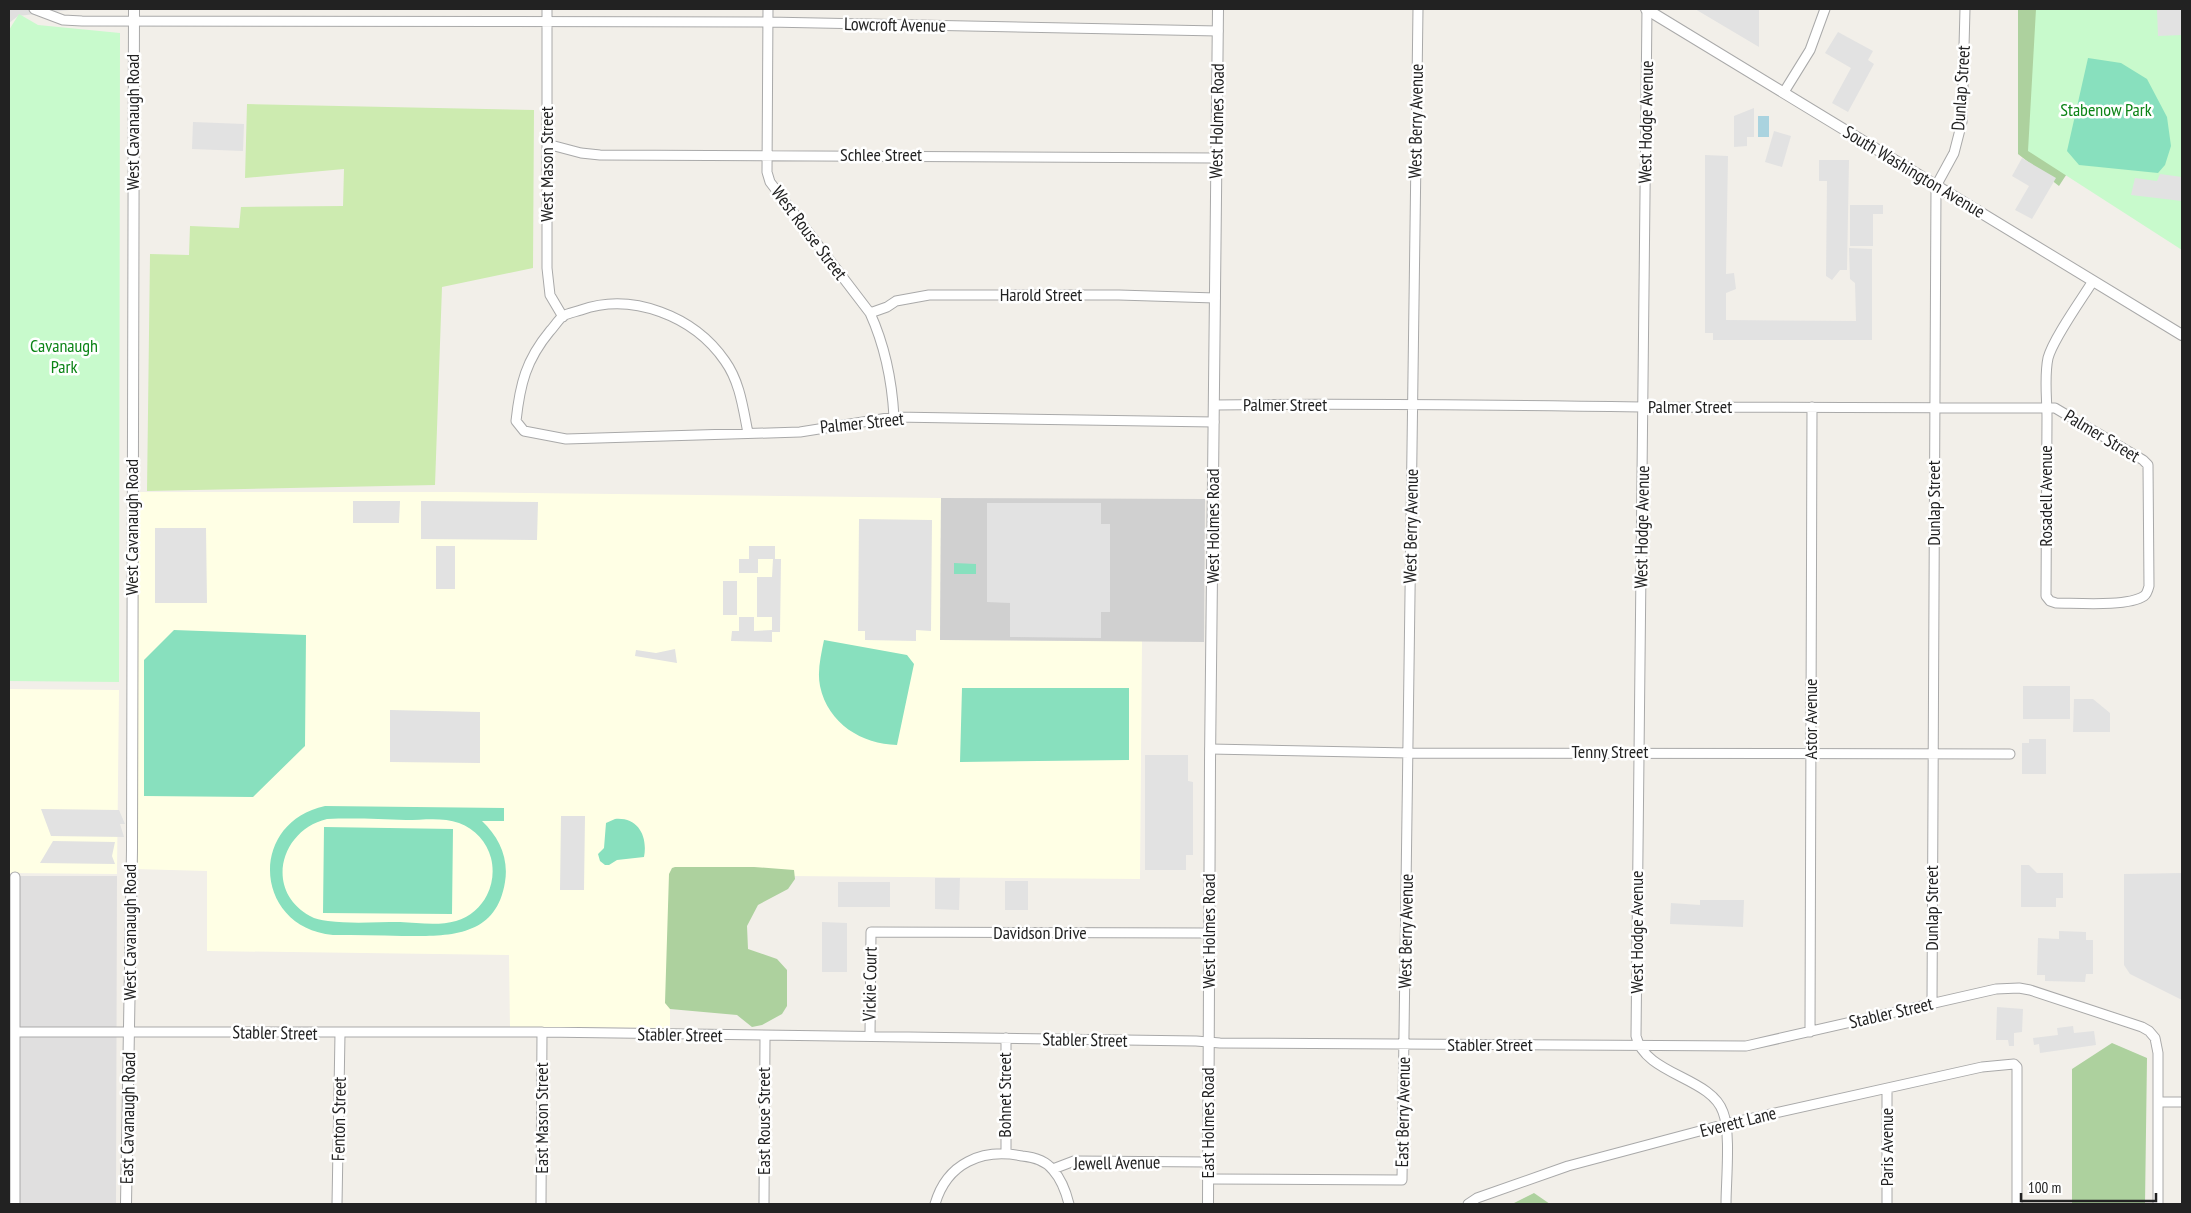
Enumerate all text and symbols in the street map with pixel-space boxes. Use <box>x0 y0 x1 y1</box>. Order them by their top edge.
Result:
street label: Lowcroft Avenue <box>844 12 946 37</box>
street label: Dunlap Street <box>1946 44 1975 131</box>
street label: West Cavanaugh Road <box>121 54 144 190</box>
street label: West Hodge Avenue <box>1633 60 1658 184</box>
street label: West Holmes Road <box>1204 63 1229 179</box>
street label: West Berry Avenue <box>1403 63 1428 178</box>
park label: Stabenow Park <box>2060 98 2152 121</box>
street label: West Mason Street <box>535 106 558 222</box>
street label: South Washington Avenue <box>1839 120 1989 223</box>
street label: Schlee Street <box>840 143 922 166</box>
street label: West Rouse Street <box>767 181 852 284</box>
street label: Harold Street <box>1000 283 1082 306</box>
park label: Cavanaugh Park <box>30 334 98 378</box>
street label: Palmer Street <box>1243 393 1327 416</box>
street label: Palmer Street <box>1648 395 1732 418</box>
street label: Palmer Street <box>2060 404 2144 467</box>
street label: Palmer Street <box>819 407 905 438</box>
street label: Rosadell Avenue <box>2034 445 2057 547</box>
street label: West Cavanaugh Road <box>120 459 143 595</box>
street label: Dunlap Street <box>1922 460 1945 546</box>
street label: West Hodge Avenue <box>1629 465 1654 589</box>
street label: West Holmes Road <box>1201 468 1224 584</box>
street label: West Berry Avenue <box>1398 468 1423 583</box>
street label: Astor Avenue <box>1799 679 1822 759</box>
street label: Tenny Street <box>1572 740 1648 763</box>
street label: West Cavanaugh Road <box>118 864 141 1000</box>
street label: Dunlap Street <box>1920 865 1943 951</box>
street label: West Hodge Avenue <box>1625 870 1648 994</box>
street label: West Holmes Road <box>1197 873 1220 989</box>
street label: West Berry Avenue <box>1393 873 1418 988</box>
street label: Davidson Drive <box>993 921 1087 944</box>
street label: Vickie Court <box>857 947 882 1022</box>
street label: Stabler Street <box>1847 992 1935 1033</box>
street label: Stabler Street <box>232 1020 318 1045</box>
street label: Stabler Street <box>637 1022 723 1047</box>
street label: Stabler Street <box>1042 1027 1128 1052</box>
street label: Stabler Street <box>1447 1033 1533 1056</box>
street label: East Cavanaugh Road <box>115 1052 140 1184</box>
street label: Bohnet Street <box>993 1052 1016 1138</box>
street label: East Berry Avenue <box>1390 1056 1415 1168</box>
street label: East Mason Street <box>530 1062 553 1174</box>
street label: East Rouse Street <box>752 1067 775 1175</box>
street label: East Holmes Road <box>1196 1067 1219 1179</box>
street label: Fenton Street <box>326 1077 351 1161</box>
street label: Everett Lane <box>1697 1101 1778 1142</box>
street label: Paris Avenue <box>1875 1108 1898 1186</box>
street label: Jewell Avenue <box>1072 1150 1161 1175</box>
scale bar <box>2021 1170 2156 1202</box>
text: 100 m <box>2028 1178 2061 1197</box>

